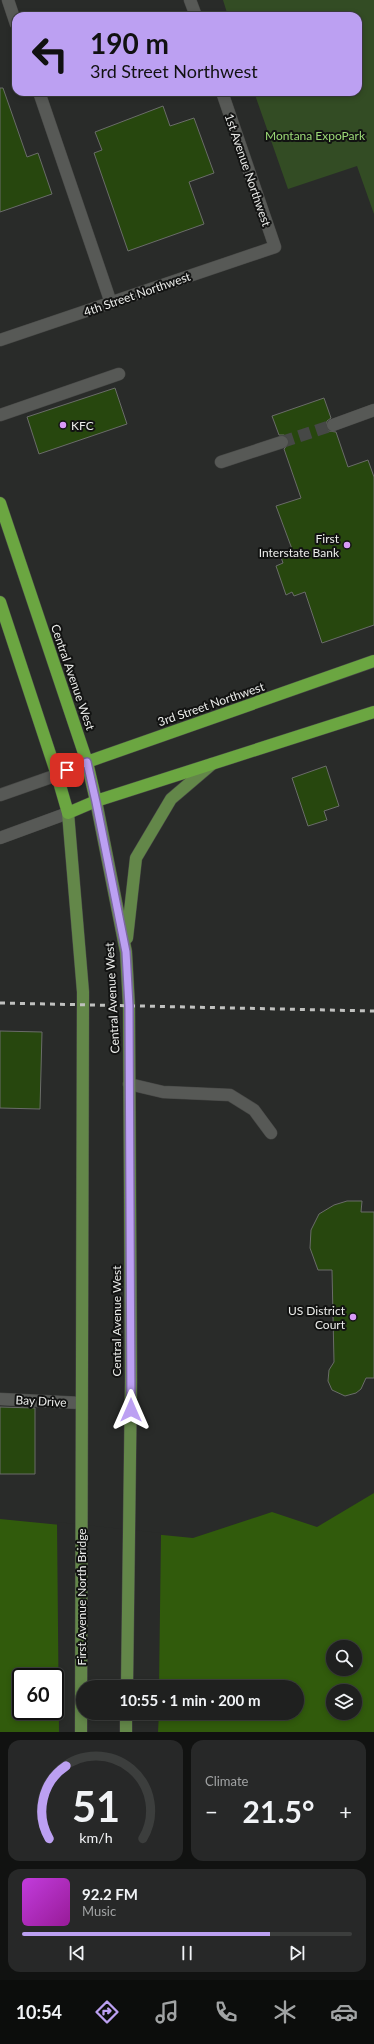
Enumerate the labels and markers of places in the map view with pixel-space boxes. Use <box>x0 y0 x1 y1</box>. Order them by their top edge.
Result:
place label: KFC <box>71 418 94 433</box>
marker: KFC <box>58 420 68 430</box>
place label: First Interstate Bank <box>259 531 340 560</box>
marker: First Interstate Bank <box>342 540 352 550</box>
pin <box>50 753 84 787</box>
place label: US District Court <box>288 1303 346 1332</box>
marker: US District Court <box>348 1312 358 1322</box>

